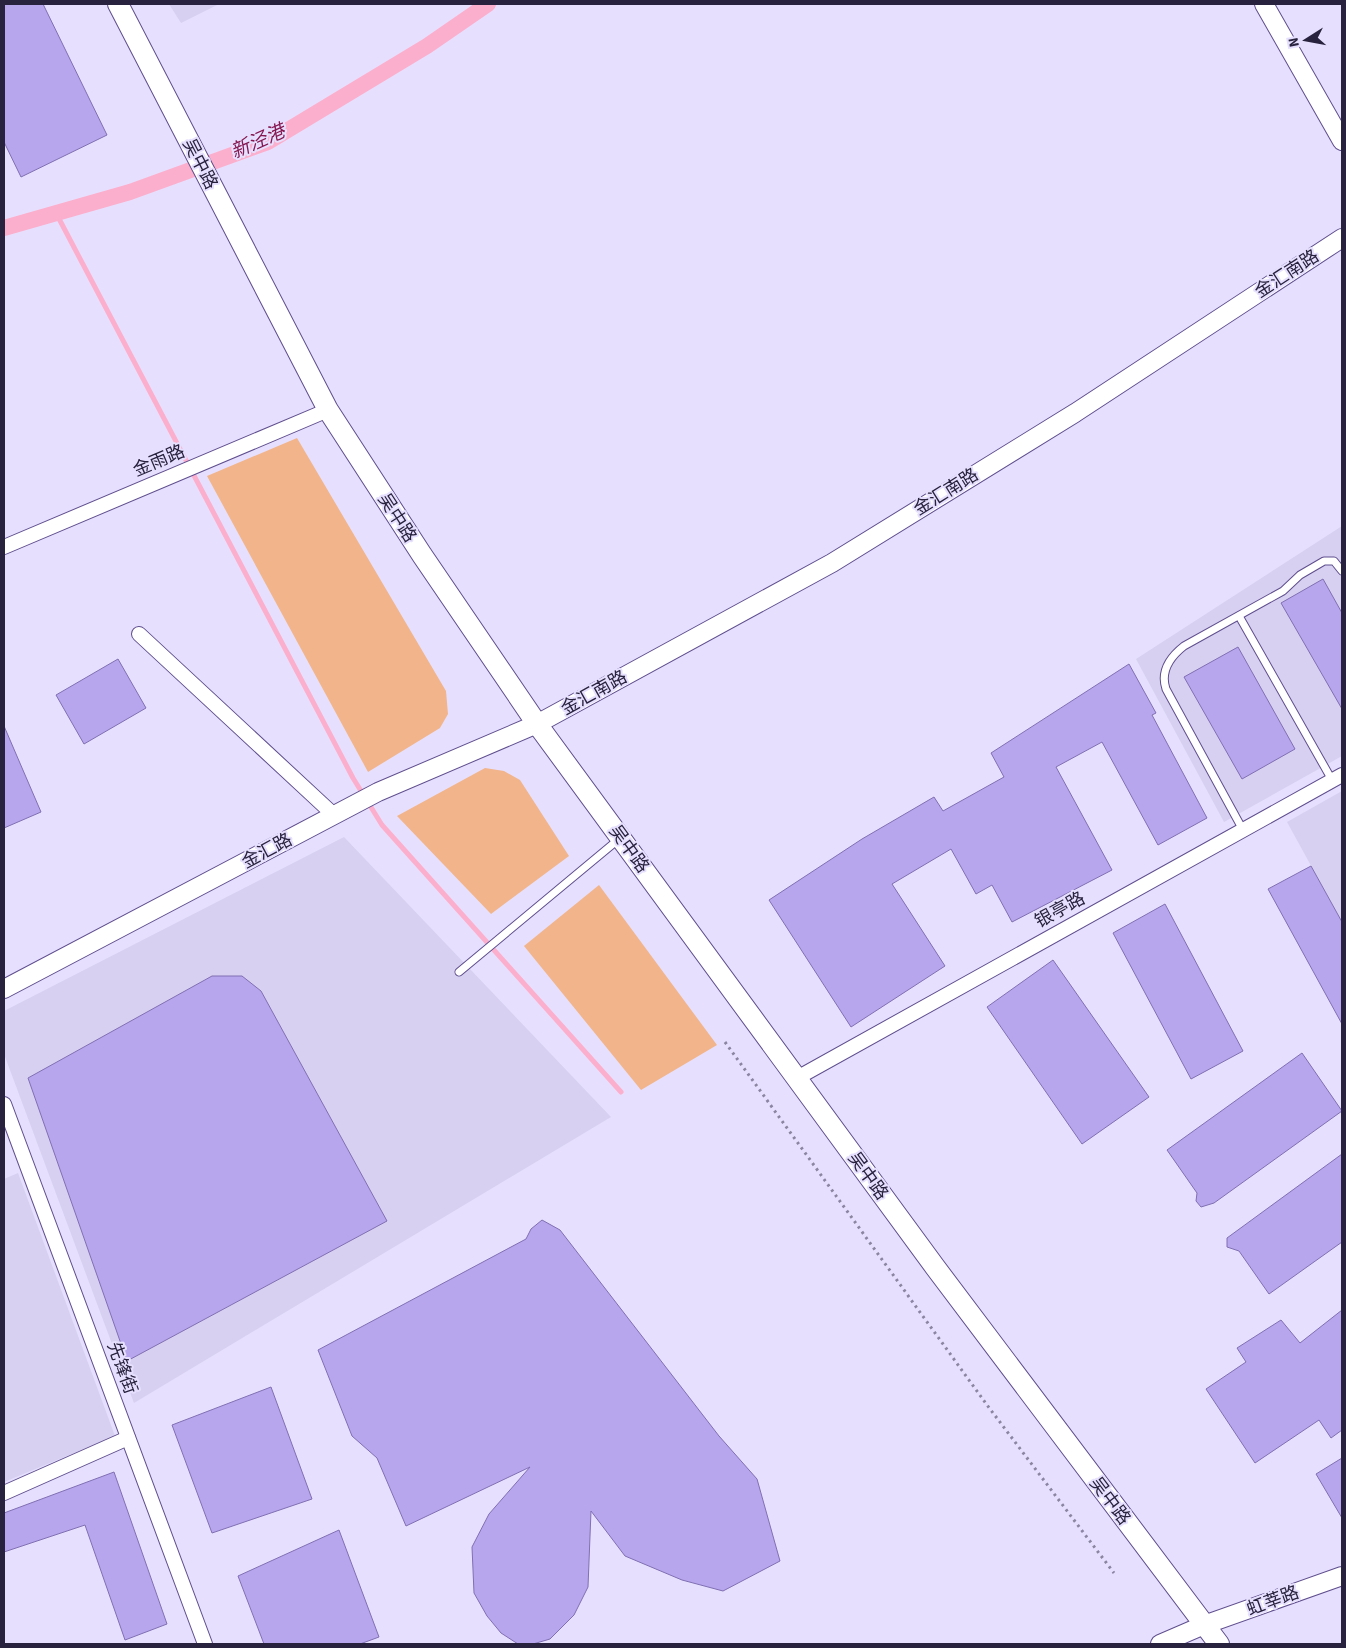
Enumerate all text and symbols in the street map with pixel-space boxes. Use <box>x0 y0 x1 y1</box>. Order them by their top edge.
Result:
north arrow <box>1281 15 1331 65</box>
text: N <box>1284 36 1305 49</box>
water label: 新泾港 <box>226 117 292 166</box>
street label: 吴中路 <box>177 134 223 194</box>
street label: 金汇南路 <box>1250 244 1324 304</box>
street label: 金雨路 <box>129 439 189 483</box>
street label: 金汇南路 <box>909 462 983 522</box>
street label: 吴中路 <box>372 489 422 547</box>
street label: 金汇南路 <box>556 665 632 721</box>
street label: 吴中路 <box>603 820 655 878</box>
street label: 金汇路 <box>237 827 297 875</box>
street label: 银亭路 <box>1030 886 1090 934</box>
street label: 吴中路 <box>842 1147 894 1205</box>
street label: 先锋街 <box>101 1338 143 1398</box>
street label: 吴中路 <box>1084 1472 1136 1530</box>
street label: 虹莘路 <box>1243 1580 1303 1622</box>

